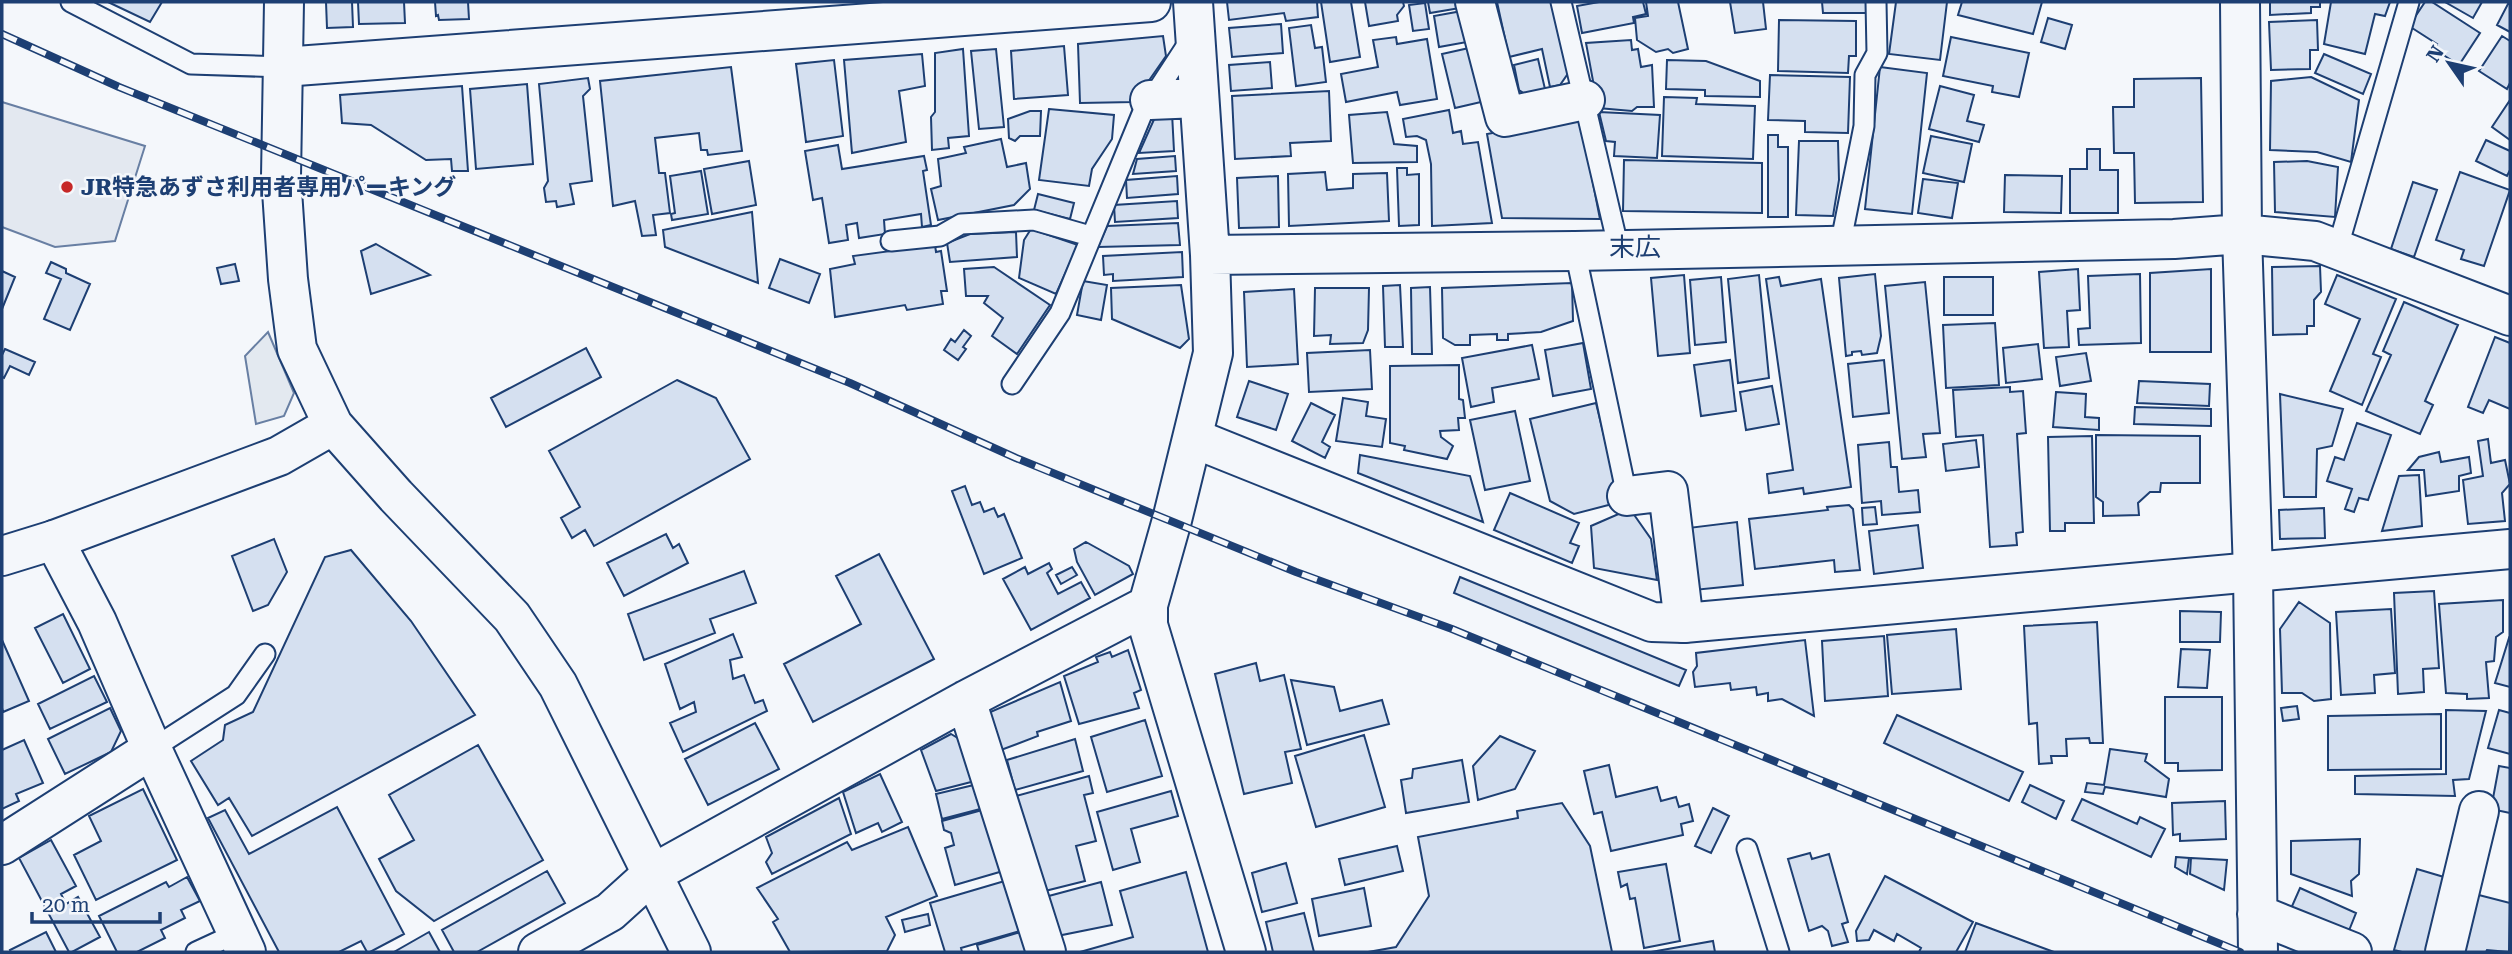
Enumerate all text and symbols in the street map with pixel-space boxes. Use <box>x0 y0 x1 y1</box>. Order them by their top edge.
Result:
north arrow <box>2414 28 2484 98</box>
text: N <box>2422 41 2449 66</box>
place label: JR特急あずさ利用者専用パーキング <box>81 174 456 201</box>
marker: JR特急あずさ利用者専用パーキング <box>59 179 75 195</box>
district label: 末広 <box>1609 232 1661 262</box>
scale bar <box>32 880 159 924</box>
text: 20 m <box>42 893 90 917</box>

